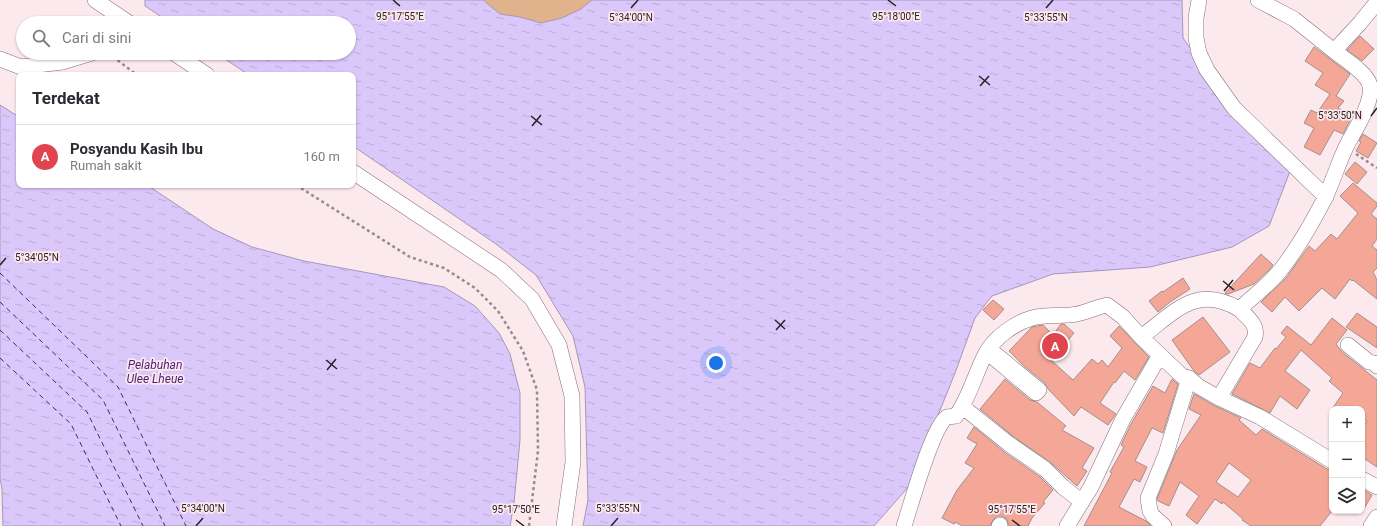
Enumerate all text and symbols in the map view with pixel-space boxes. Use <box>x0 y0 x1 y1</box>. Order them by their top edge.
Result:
text: 95°17'55"E <box>376 11 424 22</box>
text: 95°18'00"E <box>872 11 920 22</box>
text: 5°34'00"N <box>609 12 653 23</box>
text: 5°33'55"N <box>1024 12 1068 23</box>
search box <box>16 16 356 60</box>
icon: search <box>30 27 52 49</box>
text: Cari di sini <box>62 29 132 47</box>
text: Terdekat <box>32 88 100 108</box>
text: 5°33'50"N <box>1318 110 1362 121</box>
text: Posyandu Kasih Ibu <box>70 140 203 158</box>
text: A <box>41 149 49 164</box>
text: 160 m <box>303 149 340 164</box>
text: Rumah sakit <box>70 158 142 173</box>
text: 5°34'05"N <box>15 252 59 263</box>
pin: A <box>1042 331 1068 361</box>
your location <box>706 353 726 373</box>
water label: Pelabuhan Ulee Lheue <box>126 358 184 386</box>
map controls <box>1329 406 1365 514</box>
button: + <box>1329 406 1365 442</box>
button: − <box>1329 442 1365 478</box>
button: layers <box>1329 478 1365 514</box>
text: 5°34'00"N <box>181 503 225 514</box>
text: 5°33'55"N <box>596 503 640 514</box>
text: 95°17'50"E <box>492 504 540 515</box>
text: 95°17'55"E <box>988 504 1036 515</box>

